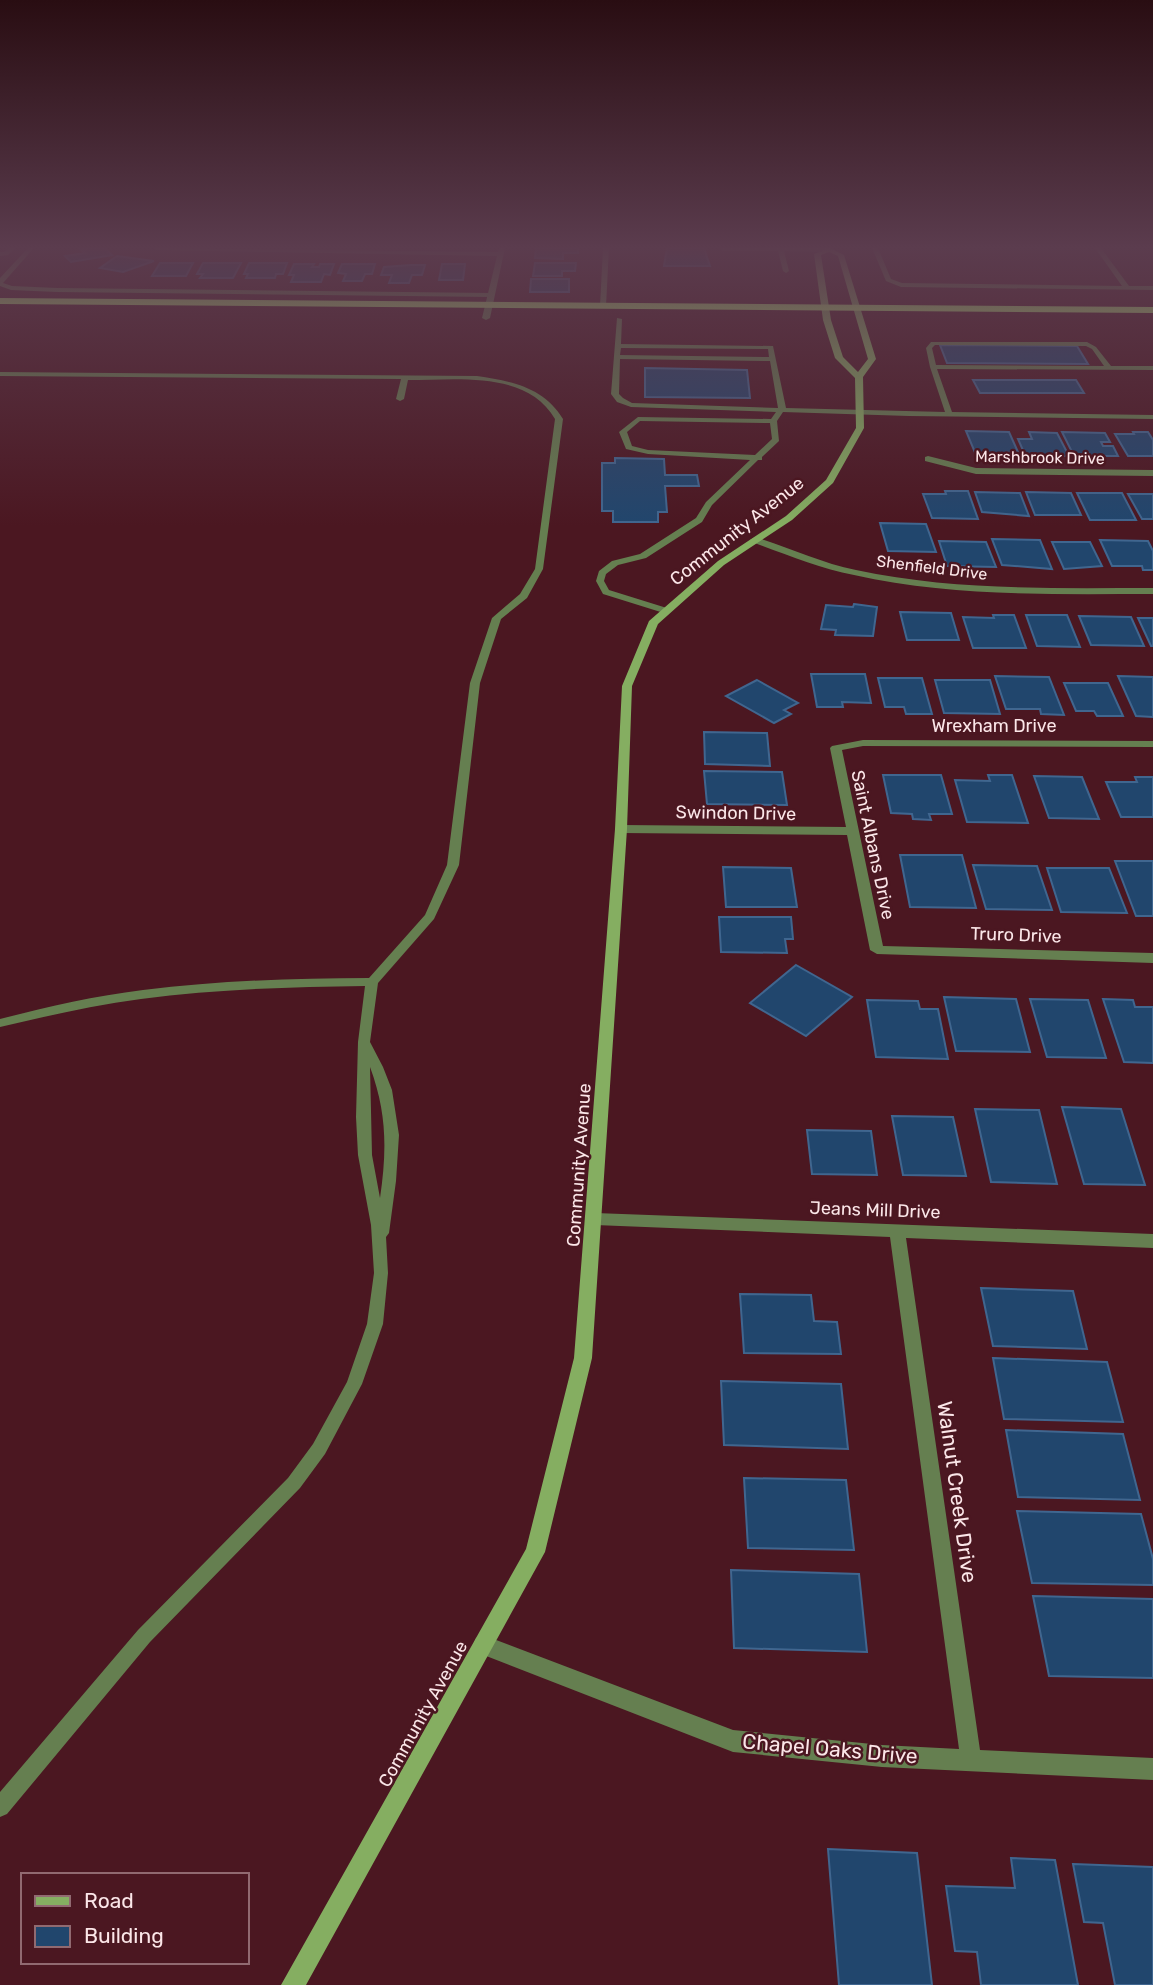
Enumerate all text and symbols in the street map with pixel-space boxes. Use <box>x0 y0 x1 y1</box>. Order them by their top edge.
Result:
street label: Marshbrook Drive <box>975 447 1105 468</box>
street label: Community Avenue <box>666 472 808 590</box>
street label: Shenfield Drive <box>875 551 989 584</box>
street label: Wrexham Drive <box>931 715 1057 737</box>
street label: Saint Albans Drive <box>846 768 900 922</box>
street label: Swindon Drive <box>676 801 796 825</box>
street label: Truro Drive <box>970 922 1062 948</box>
street label: Community Avenue <box>562 1082 596 1248</box>
street label: Jeans Mill Drive <box>809 1197 941 1223</box>
street label: Walnut Creek Drive <box>932 1399 983 1584</box>
street label: Community Avenue <box>374 1637 472 1791</box>
street label: Chapel Oaks Drive <box>741 1728 919 1769</box>
legend <box>21 1873 248 1964</box>
text: Road <box>84 1888 134 1913</box>
text: Building <box>84 1923 164 1948</box>

